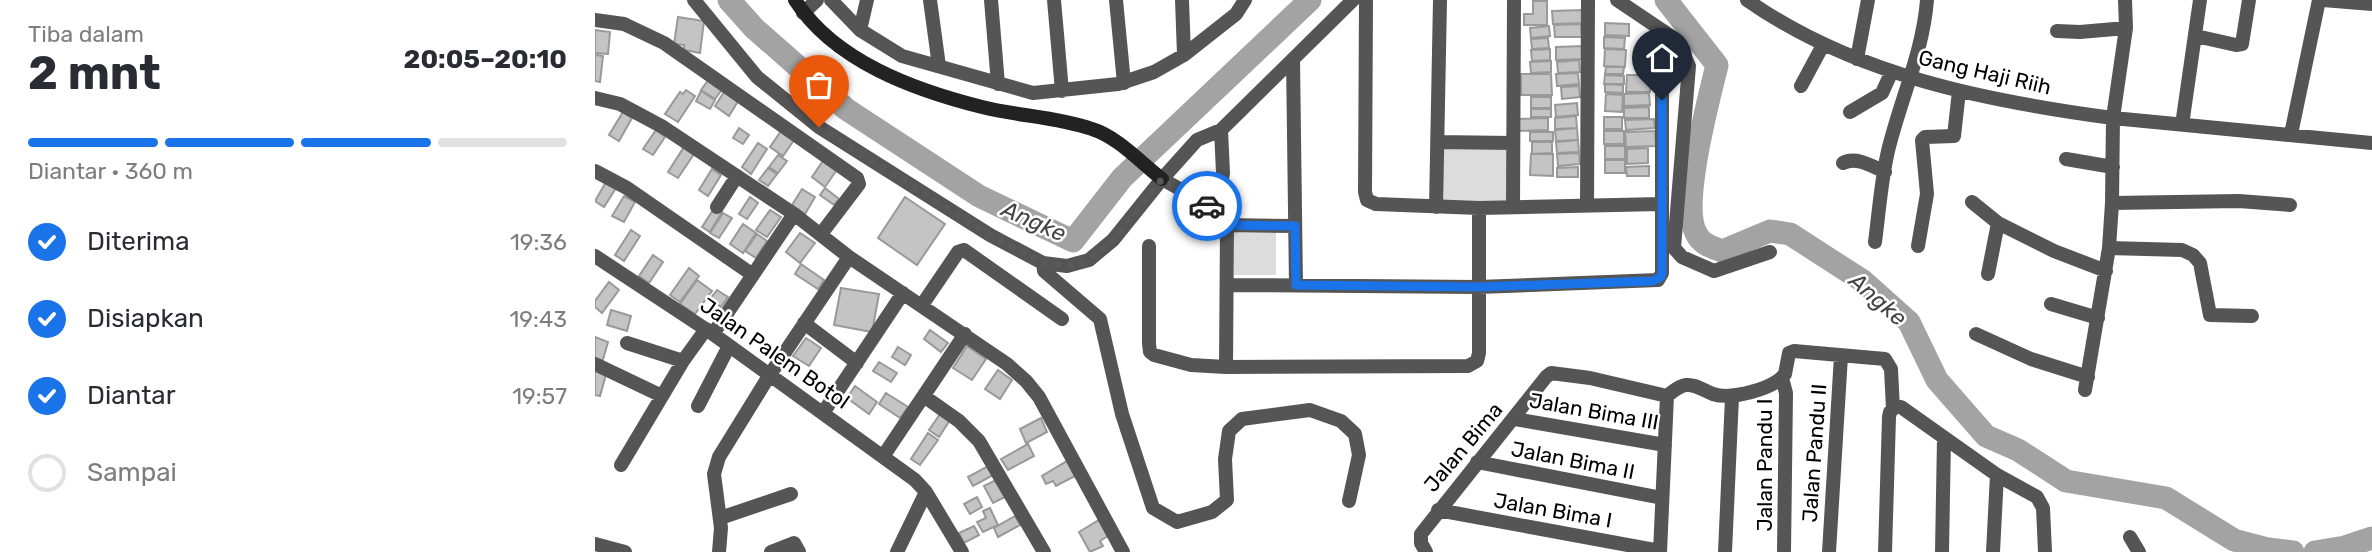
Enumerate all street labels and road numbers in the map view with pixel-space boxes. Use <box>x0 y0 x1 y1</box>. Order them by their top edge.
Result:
street label: Gang Haji Riih <box>1916 45 2054 99</box>
street label: Jalan Palem Botol <box>696 292 854 414</box>
street label: Jalan Pandu II <box>1797 383 1831 523</box>
street label: Jalan Bima III <box>1527 387 1661 435</box>
street label: Jalan Bima <box>1418 397 1508 497</box>
street label: Jalan Pandu I <box>1752 399 1777 532</box>
street label: Jalan Bima II <box>1509 436 1637 484</box>
street label: Jalan Bima I <box>1492 487 1614 533</box>

